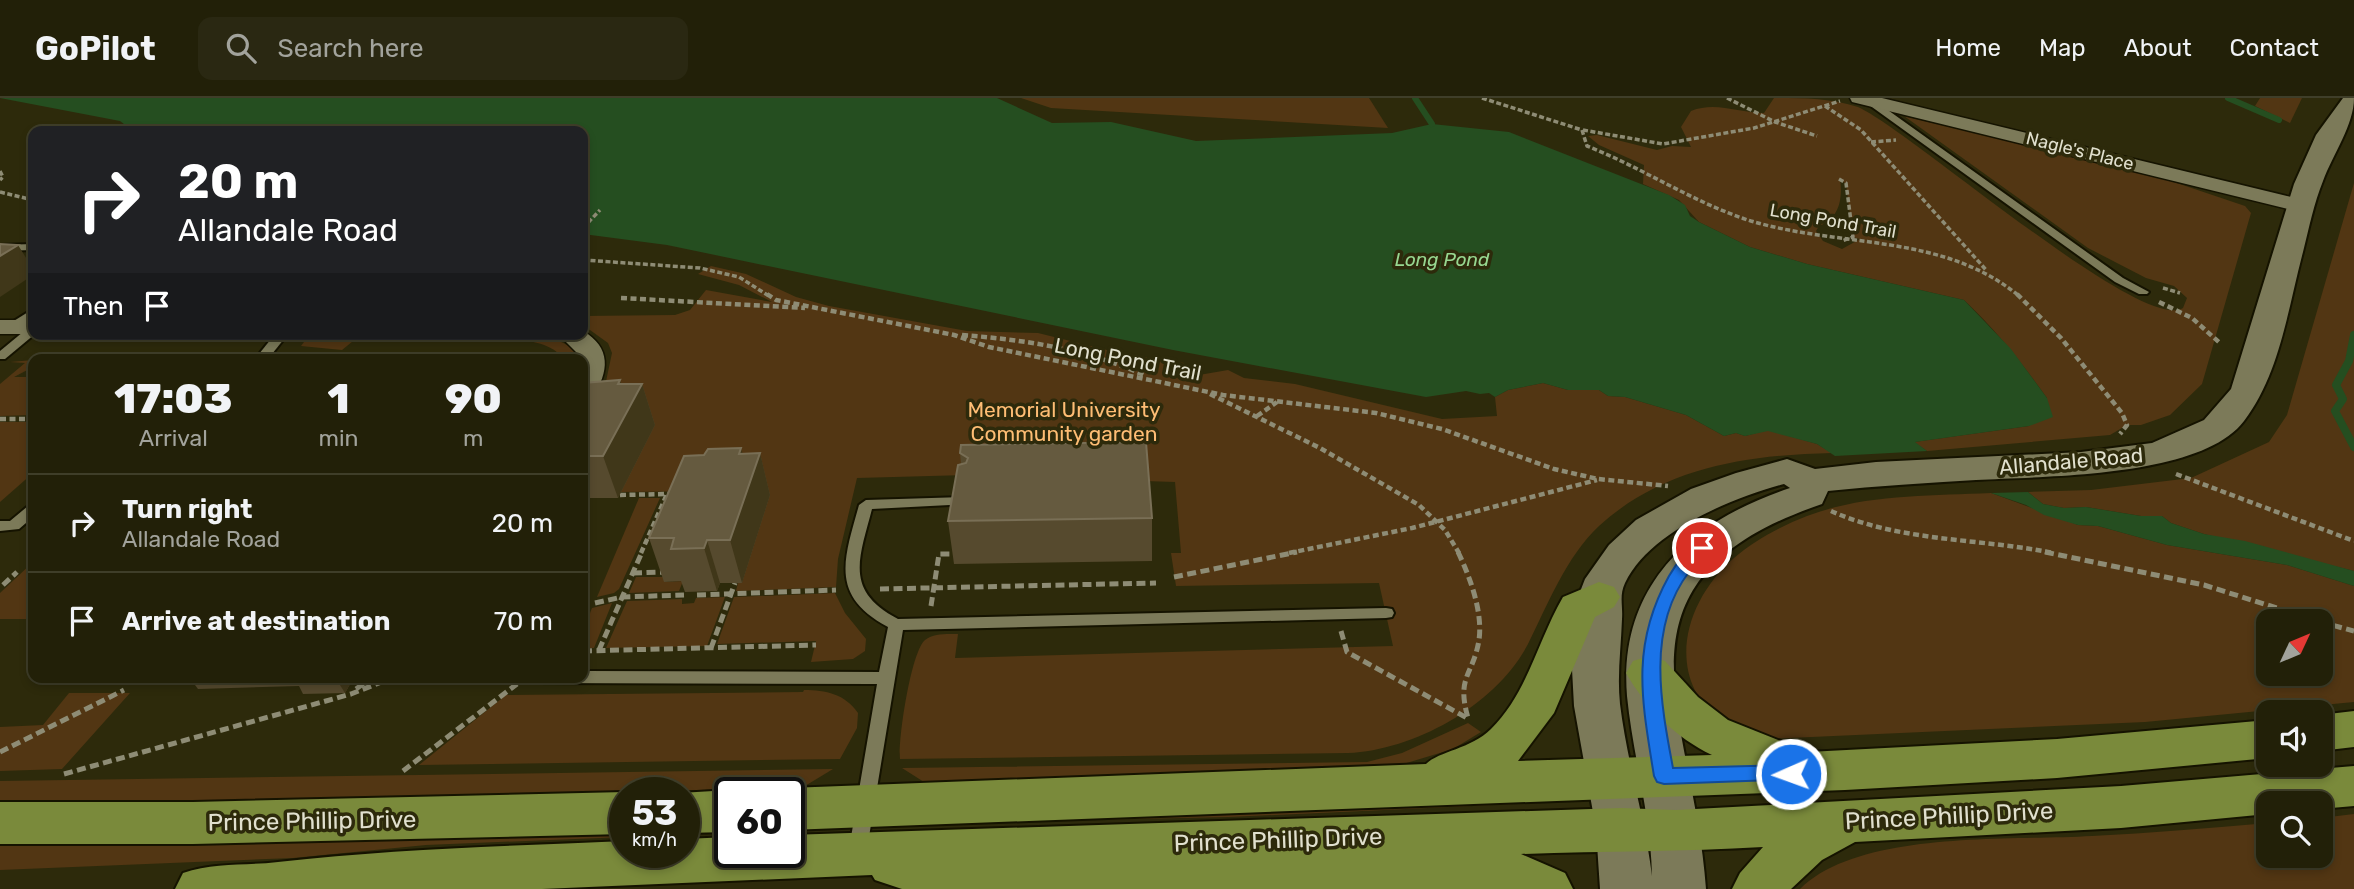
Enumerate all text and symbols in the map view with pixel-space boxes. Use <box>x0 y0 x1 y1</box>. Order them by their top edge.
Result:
search box <box>198 17 688 80</box>
text: GoPilot <box>35 29 156 68</box>
icon: search <box>222 29 260 67</box>
text: Search here <box>278 33 423 64</box>
text: Home <box>1935 34 2001 62</box>
text: Map <box>2039 34 2086 62</box>
text: About <box>2124 34 2192 62</box>
text: Contact <box>2230 34 2319 62</box>
street label: Nagle's Place <box>2024 127 2136 175</box>
text: 20 m <box>178 152 299 210</box>
icon: right <box>63 154 154 245</box>
street label: Long Pond Trail <box>1768 199 1898 243</box>
text: Allandale Road <box>178 211 398 249</box>
water label: Long Pond <box>1395 248 1490 271</box>
icon: arrive <box>138 287 176 325</box>
text: Then <box>63 291 124 322</box>
street label: Long Pond Trail <box>1052 332 1204 386</box>
text: 17:03 <box>114 374 232 424</box>
text: 1 <box>327 374 350 424</box>
text: 90 <box>445 374 502 424</box>
park label: Memorial University Community garden <box>967 397 1161 446</box>
text: Arrival <box>139 424 208 452</box>
text: min <box>319 424 359 452</box>
text: m <box>463 424 483 452</box>
street label: Allandale Road <box>1998 442 2144 480</box>
text: Turn right <box>122 494 252 525</box>
icon: right <box>63 504 101 542</box>
text: 20 m <box>492 508 553 539</box>
pin <box>1672 518 1732 578</box>
text: Allandale Road <box>122 525 280 553</box>
icon: arrive <box>1683 529 1721 567</box>
icon: arrive <box>63 602 101 640</box>
text: Arrive at destination <box>122 606 390 637</box>
text: 70 m <box>494 606 553 637</box>
north arrow <box>2256 609 2333 686</box>
map controls <box>2256 609 2333 868</box>
button: sound <box>2256 700 2333 777</box>
position arrow <box>1754 737 1828 811</box>
speed limit sign: 60 <box>714 777 805 868</box>
button: search <box>2256 791 2333 868</box>
text: 53 <box>632 792 677 834</box>
street label: Prince Phillip Drive <box>1844 797 2054 835</box>
street label: Prince Phillip Drive <box>207 805 417 837</box>
street label: Prince Phillip Drive <box>1173 822 1383 858</box>
text: km/h <box>632 829 677 851</box>

